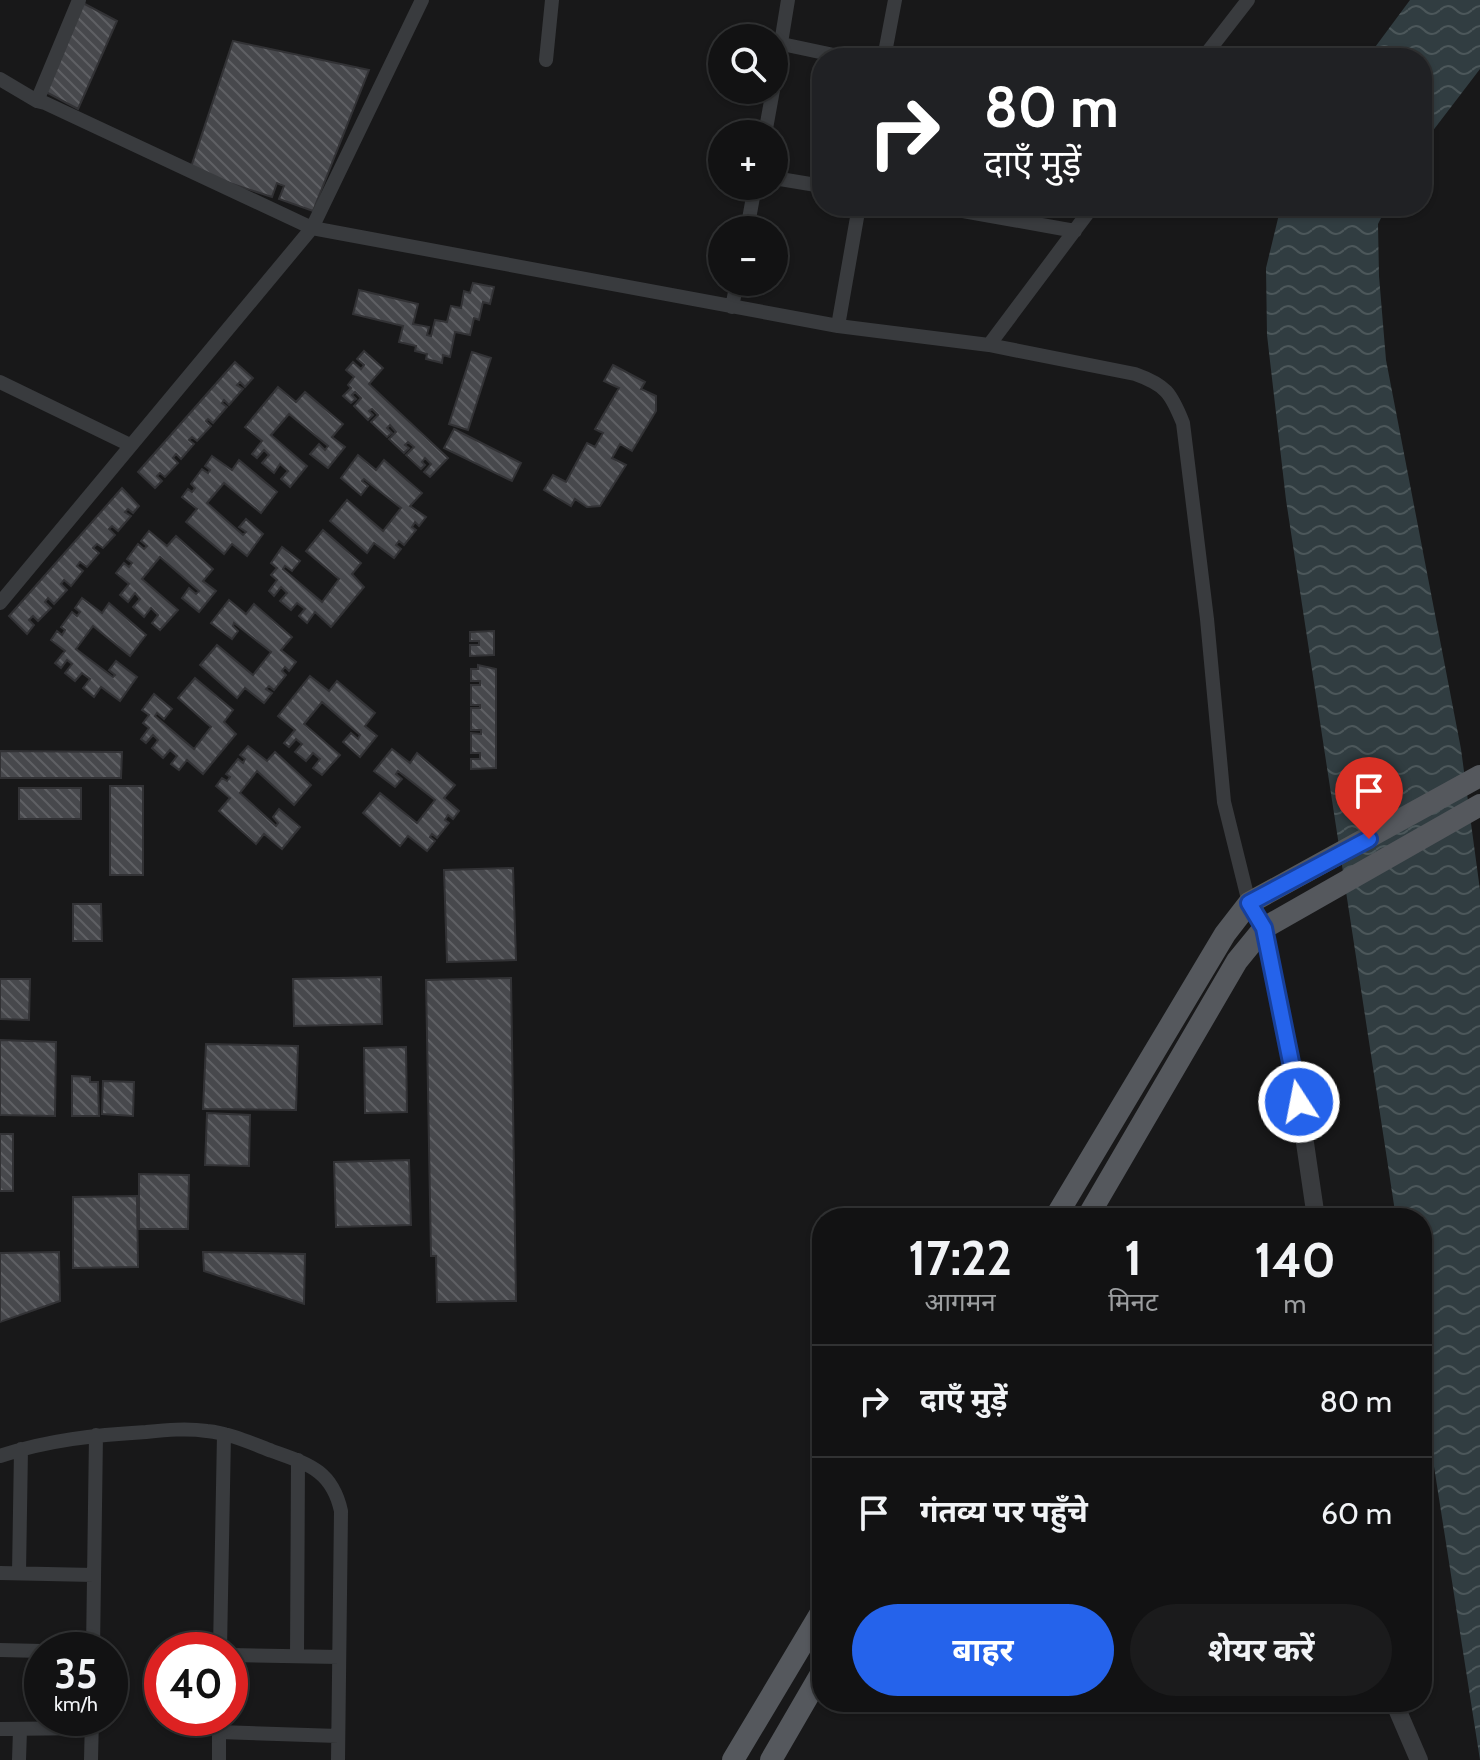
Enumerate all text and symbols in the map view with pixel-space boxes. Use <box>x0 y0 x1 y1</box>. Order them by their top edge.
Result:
map controls <box>708 24 788 296</box>
button: search <box>708 24 788 104</box>
text: 80 m <box>984 73 1119 141</box>
icon: right <box>852 80 956 184</box>
button: + <box>708 120 788 200</box>
text: दाएँ मुड़ें <box>984 141 1081 185</box>
button: − <box>708 216 788 296</box>
pin <box>1335 757 1403 839</box>
icon: arrive <box>1347 769 1391 813</box>
position arrow <box>1257 1060 1341 1144</box>
text: 17:22 <box>908 1229 1012 1287</box>
text: 1 <box>1124 1229 1142 1287</box>
text: 140 <box>1254 1231 1336 1289</box>
text: आगमन <box>924 1286 996 1318</box>
text: मिनट <box>1108 1286 1158 1318</box>
text: m <box>1284 1288 1306 1320</box>
icon: right <box>852 1379 896 1423</box>
text: दाएँ मुड़ें <box>920 1381 1007 1418</box>
text: 80 m <box>1320 1383 1392 1420</box>
icon: arrive <box>852 1491 896 1535</box>
text: गंतव्य पर पहुँचे <box>920 1493 1088 1530</box>
text: 60 m <box>1321 1495 1392 1532</box>
button: बाहर <box>852 1604 1114 1696</box>
button: शेयर करें <box>1130 1604 1392 1696</box>
speed limit sign: 40 <box>144 1632 248 1736</box>
text: 35 <box>54 1649 98 1698</box>
text: km/h <box>54 1692 98 1716</box>

